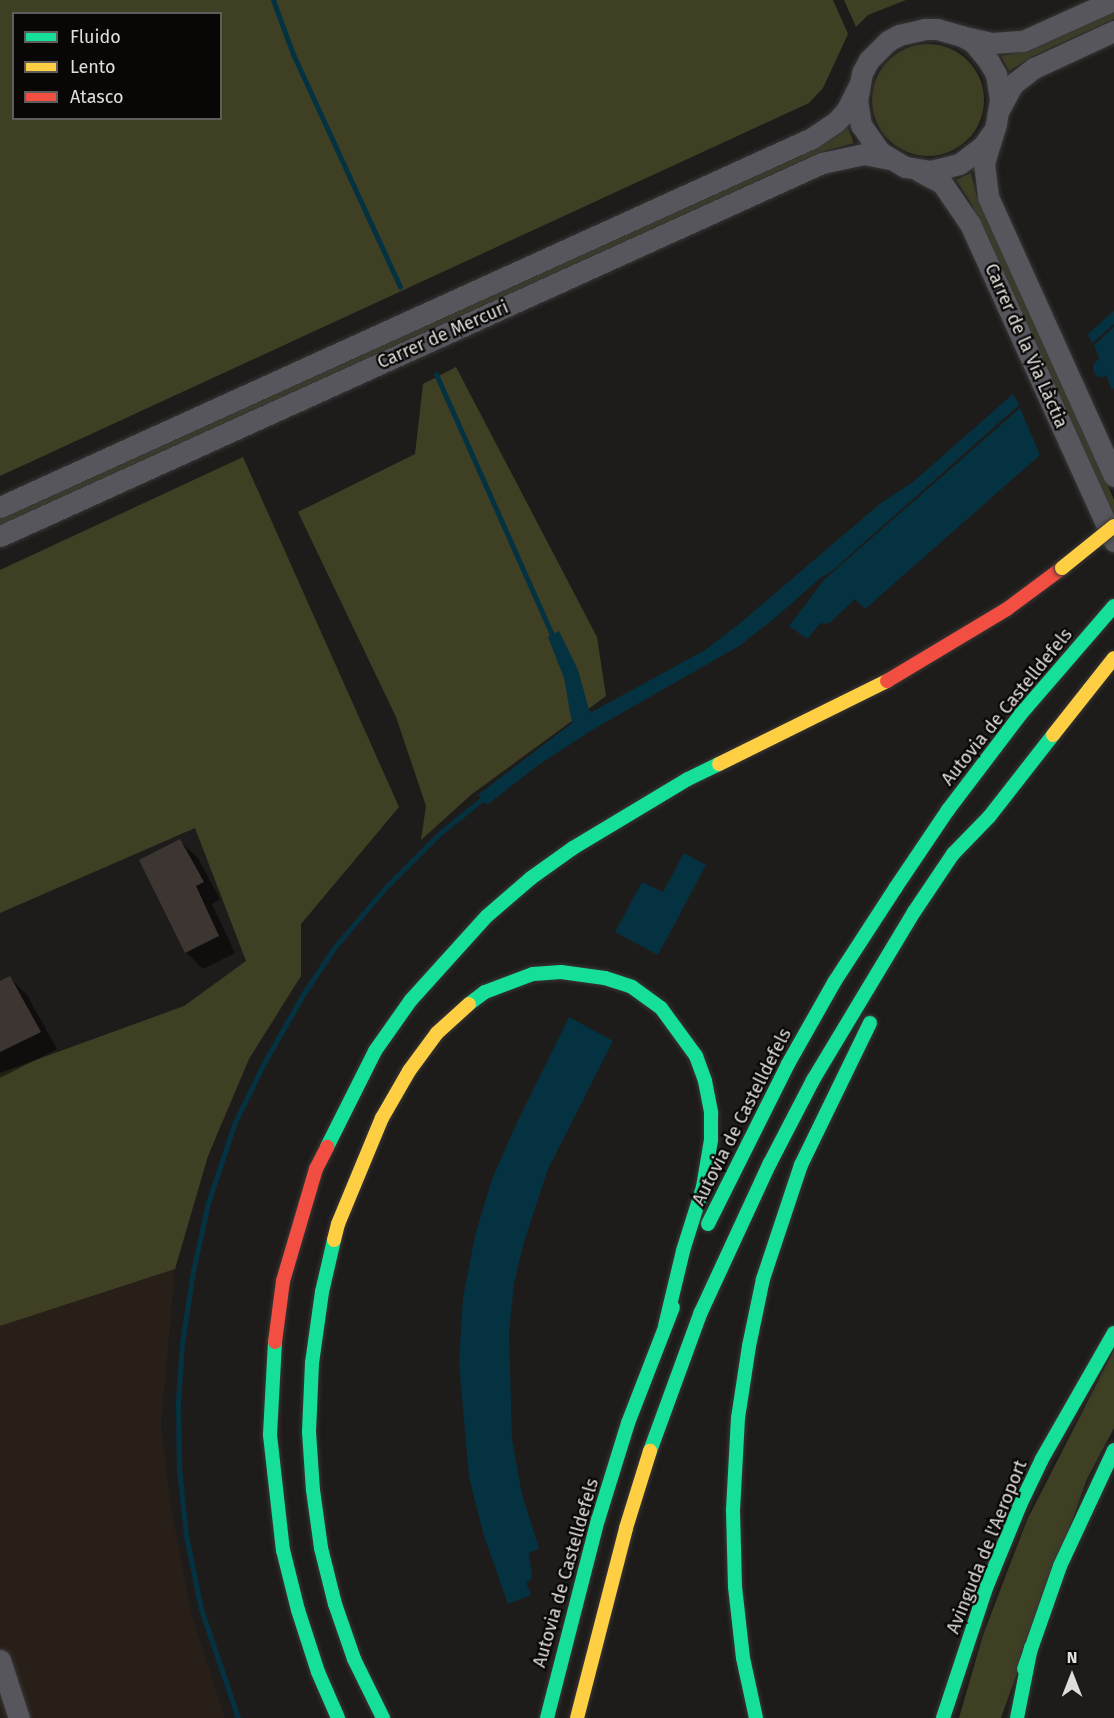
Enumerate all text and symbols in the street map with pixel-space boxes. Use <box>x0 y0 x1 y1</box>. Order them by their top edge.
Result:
legend <box>12 12 222 120</box>
text: Fluido <box>70 26 121 48</box>
text: Lento <box>70 56 116 78</box>
text: Atasco <box>70 86 123 108</box>
street label: Carrer de la Via Làctia <box>980 260 1072 432</box>
street label: Carrer de Mercuri <box>374 296 512 374</box>
street label: Autovia de Castelldefels <box>937 624 1077 790</box>
street label: Autovia de Castelldefels <box>688 1025 796 1209</box>
street label: Avinguda de l'Aeroport <box>942 1457 1032 1637</box>
street label: Autovia de Castelldefels <box>529 1476 603 1670</box>
north arrow <box>1042 1646 1102 1706</box>
text: N <box>1067 1648 1077 1667</box>

